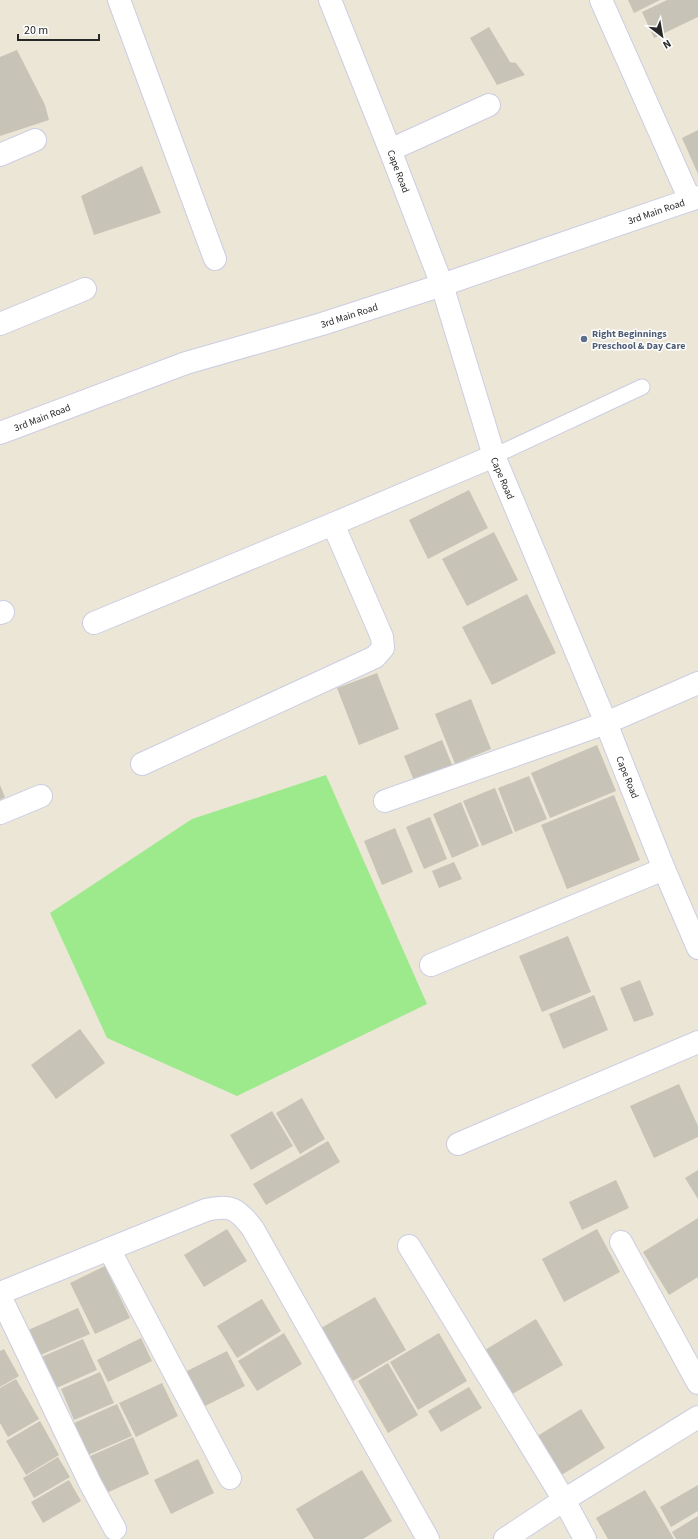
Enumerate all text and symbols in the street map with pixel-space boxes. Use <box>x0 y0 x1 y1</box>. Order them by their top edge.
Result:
scale bar <box>18 16 99 42</box>
north arrow <box>642 16 682 56</box>
text: 20 m <box>24 22 48 39</box>
text: N <box>660 36 674 52</box>
street label: Cape Road <box>384 148 413 195</box>
street label: 3rd Main Road <box>626 196 687 228</box>
street label: 3rd Main Road <box>319 300 380 332</box>
place label: Right Beginnings Preschool & Day Care <box>592 327 685 353</box>
marker: Right Beginnings Preschool & Day Care <box>579 334 589 344</box>
street label: 3rd Main Road <box>12 401 73 435</box>
street label: Cape Road <box>487 455 517 502</box>
street label: Cape Road <box>612 754 642 801</box>

